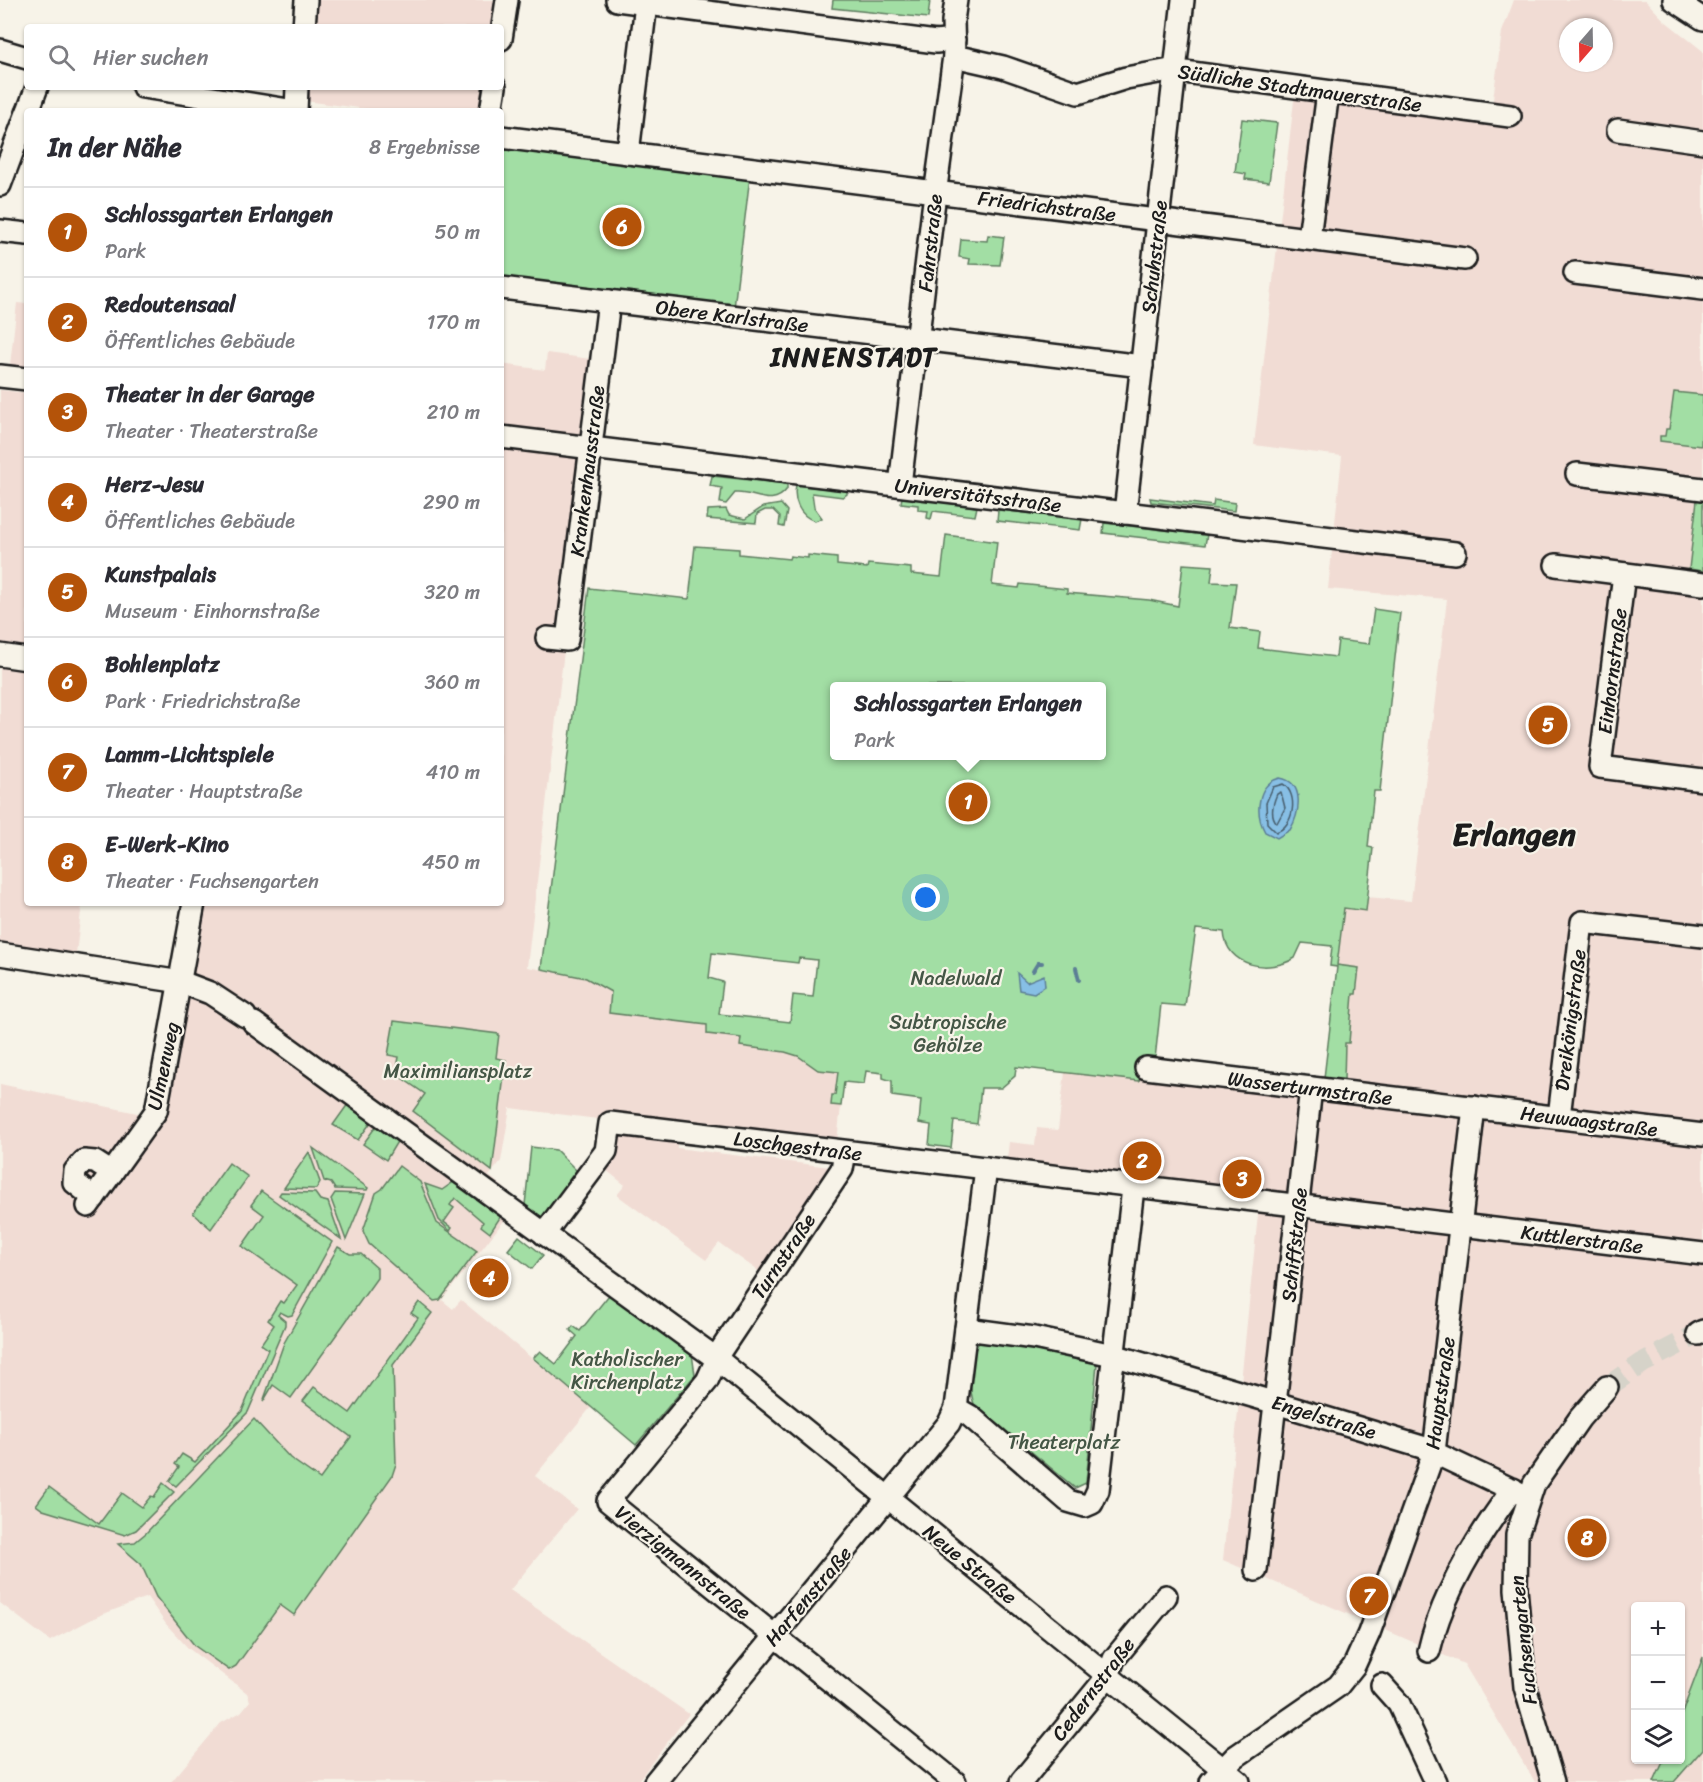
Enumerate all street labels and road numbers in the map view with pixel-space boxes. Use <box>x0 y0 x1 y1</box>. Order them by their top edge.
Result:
street label: Südliche Stadtmauerstraße <box>1176 54 1424 123</box>
street label: Friedrichstraße <box>976 181 1118 232</box>
street label: Fahrstraße <box>908 192 953 294</box>
street label: Schuhstraße <box>1131 198 1178 315</box>
street label: Obere Karlstraße <box>654 290 810 343</box>
street label: Krankenhausstraße <box>560 383 615 559</box>
street label: Universitätsstraße <box>893 468 1063 523</box>
street label: Einhornstraße <box>1587 606 1638 736</box>
street label: Dreikönigstraße <box>1544 947 1597 1093</box>
street label: Ulmenweg <box>137 1019 190 1114</box>
street label: Wasserturmstraße <box>1226 1061 1394 1116</box>
street label: Heuwaagstraße <box>1518 1096 1660 1147</box>
street label: Loschgestraße <box>732 1121 864 1172</box>
street label: Schiffstraße <box>1271 1186 1318 1304</box>
street label: Turnstraße <box>742 1206 825 1307</box>
street label: Kuttlerstraße <box>1519 1215 1645 1264</box>
street label: Hauptstraße <box>1415 1334 1466 1452</box>
street label: Engelstraße <box>1267 1385 1381 1450</box>
street label: Vierzigmannstraße <box>607 1496 759 1629</box>
street label: Neue Straße <box>915 1515 1025 1614</box>
street label: Harfenstraße <box>756 1538 861 1654</box>
street label: Fuchsengarten <box>1499 1574 1548 1706</box>
street label: Cedernstraße <box>1042 1630 1144 1749</box>

